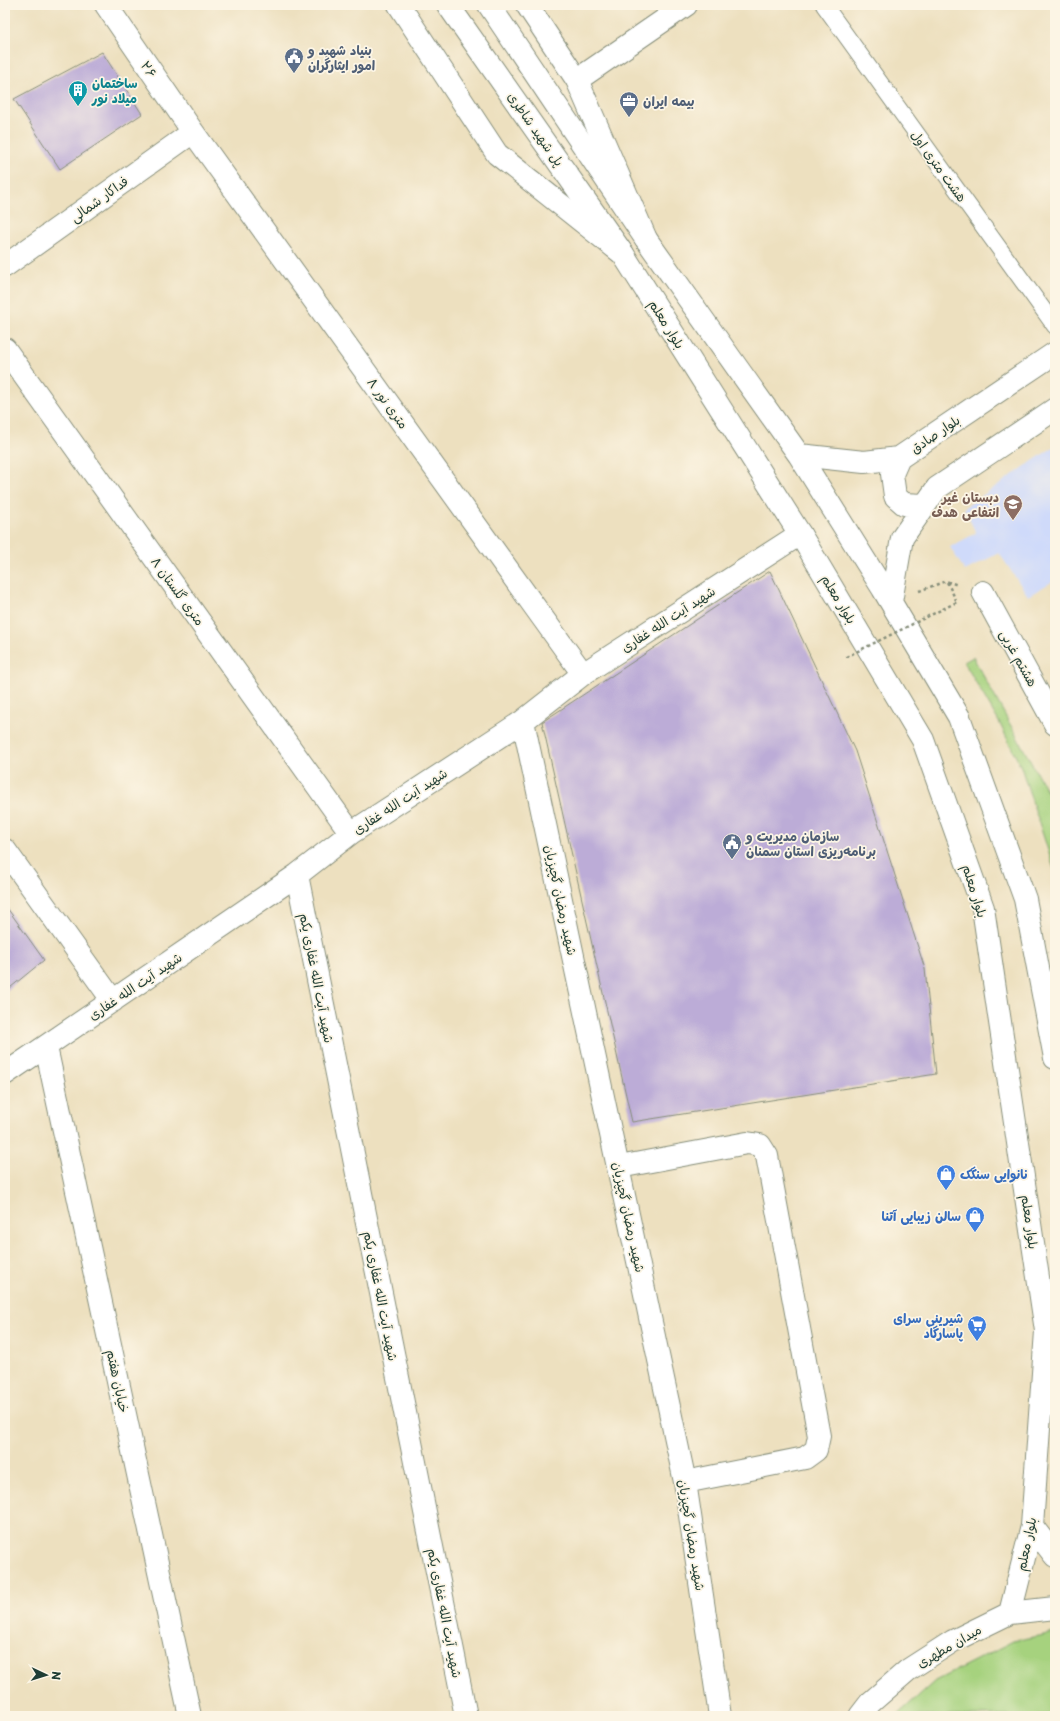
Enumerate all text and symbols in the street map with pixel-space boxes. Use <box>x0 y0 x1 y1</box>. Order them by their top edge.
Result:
place label: بنیاد شهید و امور ایثارگران <box>307 40 375 74</box>
public building icon: بنیاد شهید و امور ایثارگران <box>283 46 305 74</box>
street label: ۲۶ <box>137 56 162 81</box>
place label: ساختمان میلاد نور <box>91 73 138 107</box>
building icon: ساختمان میلاد نور <box>67 79 89 107</box>
street label: پل شهید شاطری <box>504 88 569 170</box>
office icon: بیمه ایران <box>618 90 640 118</box>
place label: بیمه ایران <box>643 91 695 110</box>
street label: هشت متری اول <box>907 126 972 205</box>
street label: فداکار شمالی <box>66 171 132 227</box>
street label: بلوار معلم <box>643 296 690 353</box>
street label: ۸ متری نور <box>363 373 414 432</box>
street label: بلوار صادق <box>906 410 963 457</box>
place label: دبستان غیر انتفاعی هدف <box>931 487 999 521</box>
school or university icon: دبستان غیر انتفاعی هدف <box>1002 493 1024 521</box>
street label: ۸ متری گلستان <box>147 552 210 629</box>
street label: بلوار معلم <box>815 570 862 628</box>
street label: شهید آیت الله غفاری <box>617 581 719 656</box>
street label: هشتم غربی <box>994 626 1043 691</box>
street label: شهید آیت الله غفاری <box>349 763 451 838</box>
place label: سازمان مدیریت و برنامه‌ریزی استان سمنان <box>745 826 876 860</box>
public building icon: سازمان مدیریت و برنامه‌ریزی استان سمنان <box>721 832 743 860</box>
street label: شهید رمضان گچپزیان <box>541 843 582 957</box>
street label: بلوار معلم <box>956 862 993 920</box>
street label: شهید آیت الله غفاری یکم <box>294 911 339 1045</box>
street label: شهید آیت الله غفاری <box>84 947 185 1024</box>
street label: شهید رمضان گچپزیان <box>609 1160 650 1274</box>
shop icon: نانوایی سنگک <box>935 1163 957 1191</box>
place label: نانوایی سنگک <box>960 1164 1029 1183</box>
street label: بلوار معلم <box>1015 1194 1044 1251</box>
shop icon: سالن زیبایی آتنا <box>964 1205 986 1233</box>
place label: سالن زیبایی آتنا <box>882 1206 961 1225</box>
street label: شهید آیت الله غفاری یکم <box>358 1229 403 1363</box>
place label: شیرینی سرای پاسارگاد <box>893 1308 963 1342</box>
supermarket icon: شیرینی سرای پاسارگاد <box>966 1314 988 1342</box>
street label: خیابان هفتم <box>101 1348 134 1415</box>
street label: شهید رمضان گچپزیان <box>674 1478 711 1592</box>
street label: بلوار معلم <box>1011 1515 1042 1573</box>
street label: شهید آیت الله غفاری یکم <box>422 1546 467 1680</box>
street label: میدان مطهری <box>913 1619 985 1672</box>
north arrow <box>26 1655 66 1695</box>
text: N <box>48 1671 65 1681</box>

